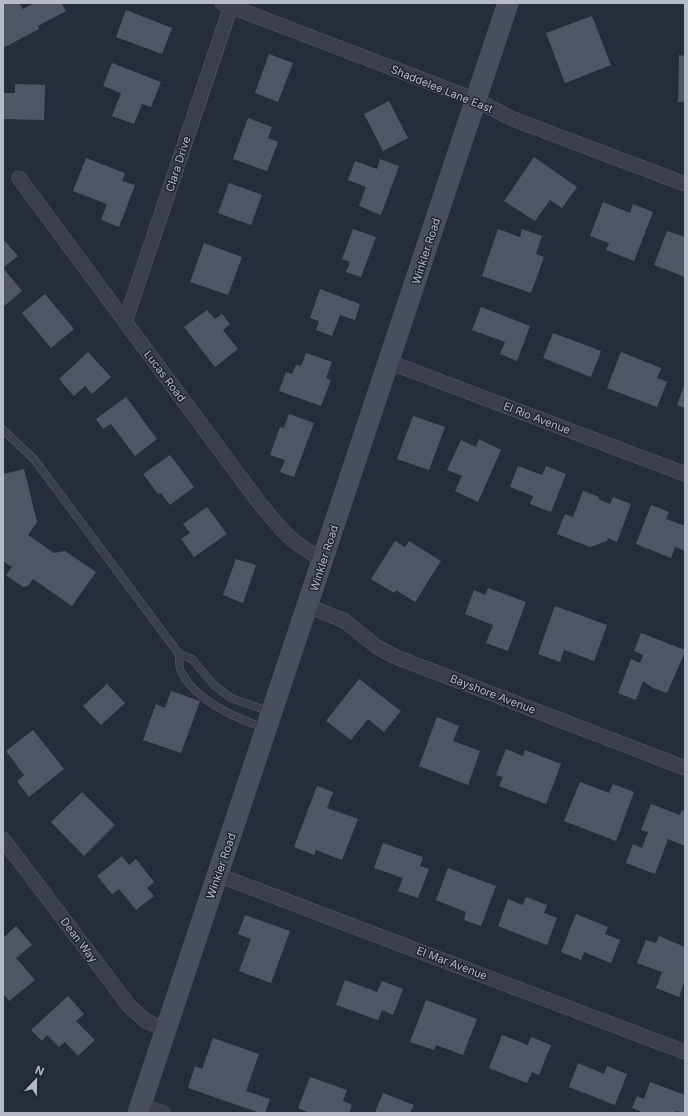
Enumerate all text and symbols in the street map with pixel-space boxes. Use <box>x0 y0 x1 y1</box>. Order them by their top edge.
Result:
street label: Shaddelee Lane East <box>389 62 495 116</box>
street label: Clara Drive <box>162 134 194 194</box>
street label: Winkler Road <box>409 216 443 286</box>
street label: Lucas Road <box>141 348 189 404</box>
street label: El Rio Avenue <box>502 399 572 437</box>
street label: Winkler Road <box>307 523 341 593</box>
street label: Bayshore Avenue <box>448 671 538 717</box>
street label: Winkler Road <box>203 831 239 901</box>
street label: Dean Way <box>58 915 100 965</box>
street label: El Mar Avenue <box>415 943 489 983</box>
north arrow <box>16 1060 56 1100</box>
text: N <box>33 1063 46 1079</box>

